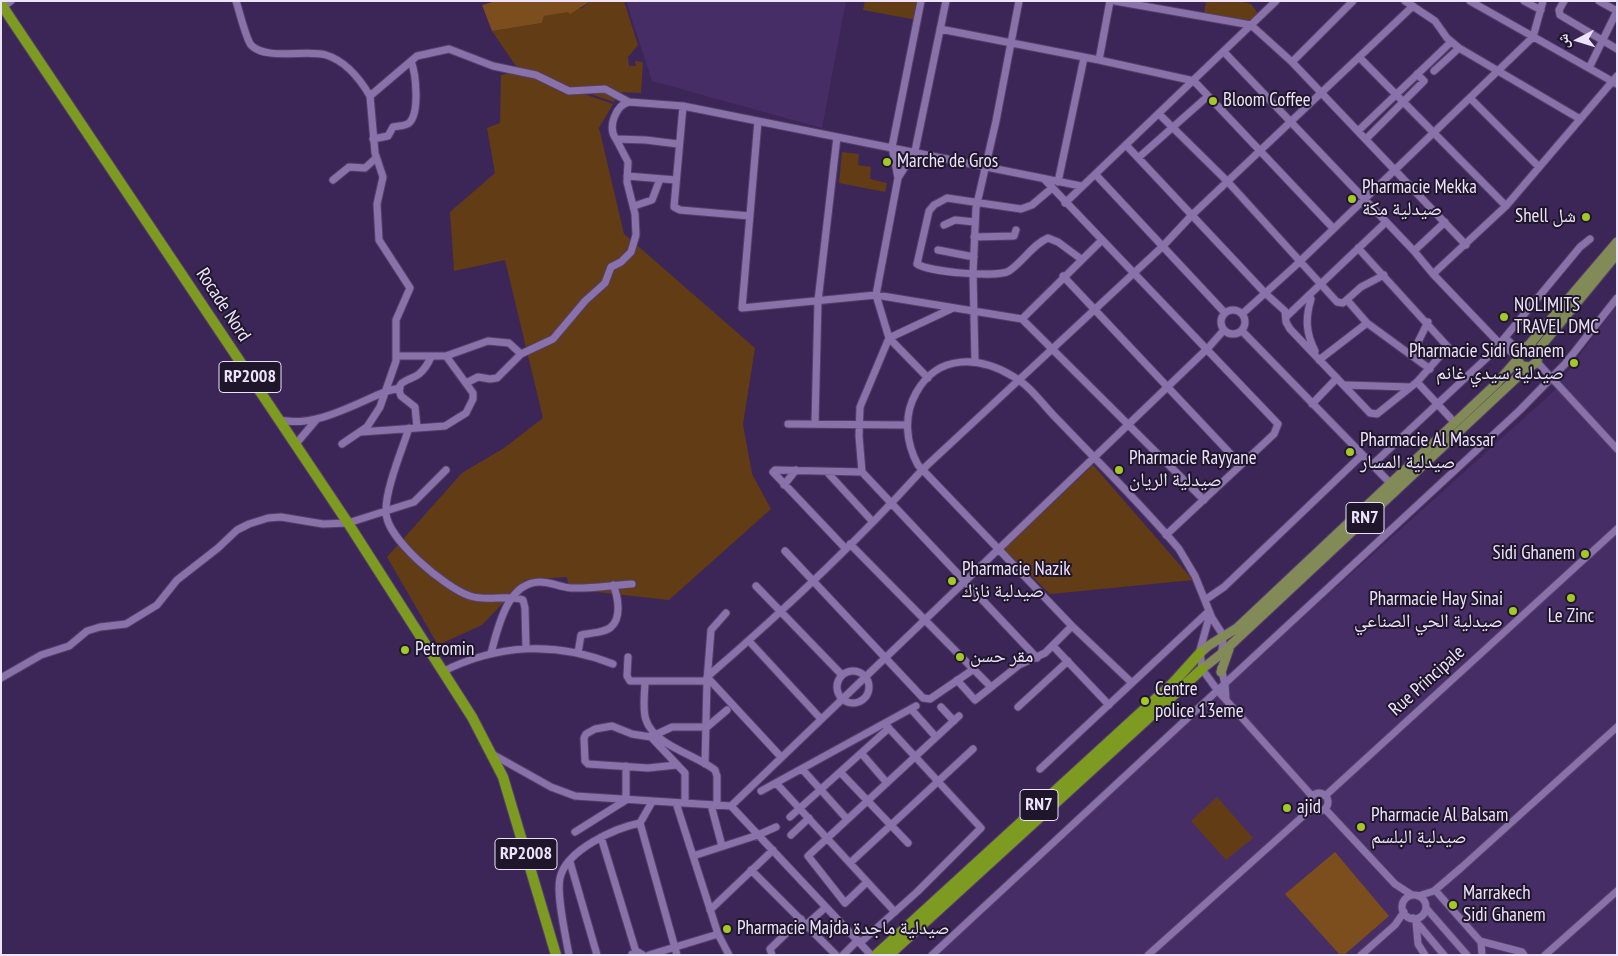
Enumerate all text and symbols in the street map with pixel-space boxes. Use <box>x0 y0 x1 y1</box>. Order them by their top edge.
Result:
north arrow <box>1553 15 1603 65</box>
text: ش <box>1553 33 1573 50</box>
place label: Bloom Coffee <box>1223 90 1311 112</box>
marker: Bloom Coffee <box>1207 95 1219 107</box>
place label: Marche de Gros <box>897 151 998 173</box>
marker: Marche de Gros <box>881 156 893 168</box>
place label: Pharmacie Mekka صيدلية مكة <box>1362 177 1477 221</box>
marker: Pharmacie Mekka صيدلية مكة <box>1346 193 1358 205</box>
place label: Shell شل <box>1515 206 1576 228</box>
marker: Shell شل <box>1580 211 1592 223</box>
street label: Rocade Nord <box>191 264 255 346</box>
place label: NOLIMITS TRAVEL DMC <box>1514 295 1599 339</box>
marker: NOLIMITS TRAVEL DMC <box>1498 311 1510 323</box>
place label: Pharmacie Sidi Ghanem صيدلية سيدي غانم <box>1409 341 1564 385</box>
marker: Pharmacie Sidi Ghanem صيدلية سيدي غانم <box>1568 357 1580 369</box>
road number: RP2008 <box>219 362 281 392</box>
place label: Pharmacie Al Massar صيدلية المسار <box>1360 430 1495 474</box>
marker: Pharmacie Al Massar صيدلية المسار <box>1344 446 1356 458</box>
place label: Pharmacie Rayyane صيدلية الريان <box>1129 448 1256 492</box>
marker: Pharmacie Rayyane صيدلية الريان <box>1113 464 1125 476</box>
road number: RN7 <box>1346 502 1384 534</box>
place label: Sidi Ghanem <box>1493 543 1575 565</box>
marker: Sidi Ghanem <box>1579 548 1591 560</box>
place label: Pharmacie Nazik صيدلية نازك <box>962 559 1071 603</box>
marker: Pharmacie Nazik صيدلية نازك <box>946 575 958 587</box>
place label: Pharmacie Hay Sinai صيدلية الحي الصناعي <box>1354 589 1503 633</box>
marker: Le Zinc <box>1565 592 1577 604</box>
marker: Pharmacie Hay Sinai صيدلية الحي الصناعي <box>1507 605 1519 617</box>
place label: Le Zinc <box>1548 606 1594 628</box>
place label: Petromin <box>415 639 474 661</box>
street label: Rue Principale <box>1384 641 1470 721</box>
marker: Petromin <box>399 644 411 656</box>
place label: مقر حسن <box>970 646 1034 668</box>
marker: مقر حسن <box>954 651 966 663</box>
place label: Centre police 13eme <box>1155 679 1244 723</box>
marker: Centre police 13eme <box>1139 695 1151 707</box>
road number: RN7 <box>1020 790 1058 820</box>
place label: ajid <box>1297 797 1321 819</box>
marker: ajid <box>1281 802 1293 814</box>
place label: Pharmacie Al Balsam صيدلية البلسم <box>1371 805 1508 849</box>
marker: Pharmacie Al Balsam صيدلية البلسم <box>1355 821 1367 833</box>
road number: RP2008 <box>495 839 557 870</box>
place label: Marrakech Sidi Ghanem <box>1463 883 1545 927</box>
marker: Marrakech Sidi Ghanem <box>1447 899 1459 911</box>
place label: Pharmacie Majda صيدلية ماجدة <box>737 918 950 940</box>
marker: Pharmacie Majda صيدلية ماجدة <box>721 923 733 935</box>

